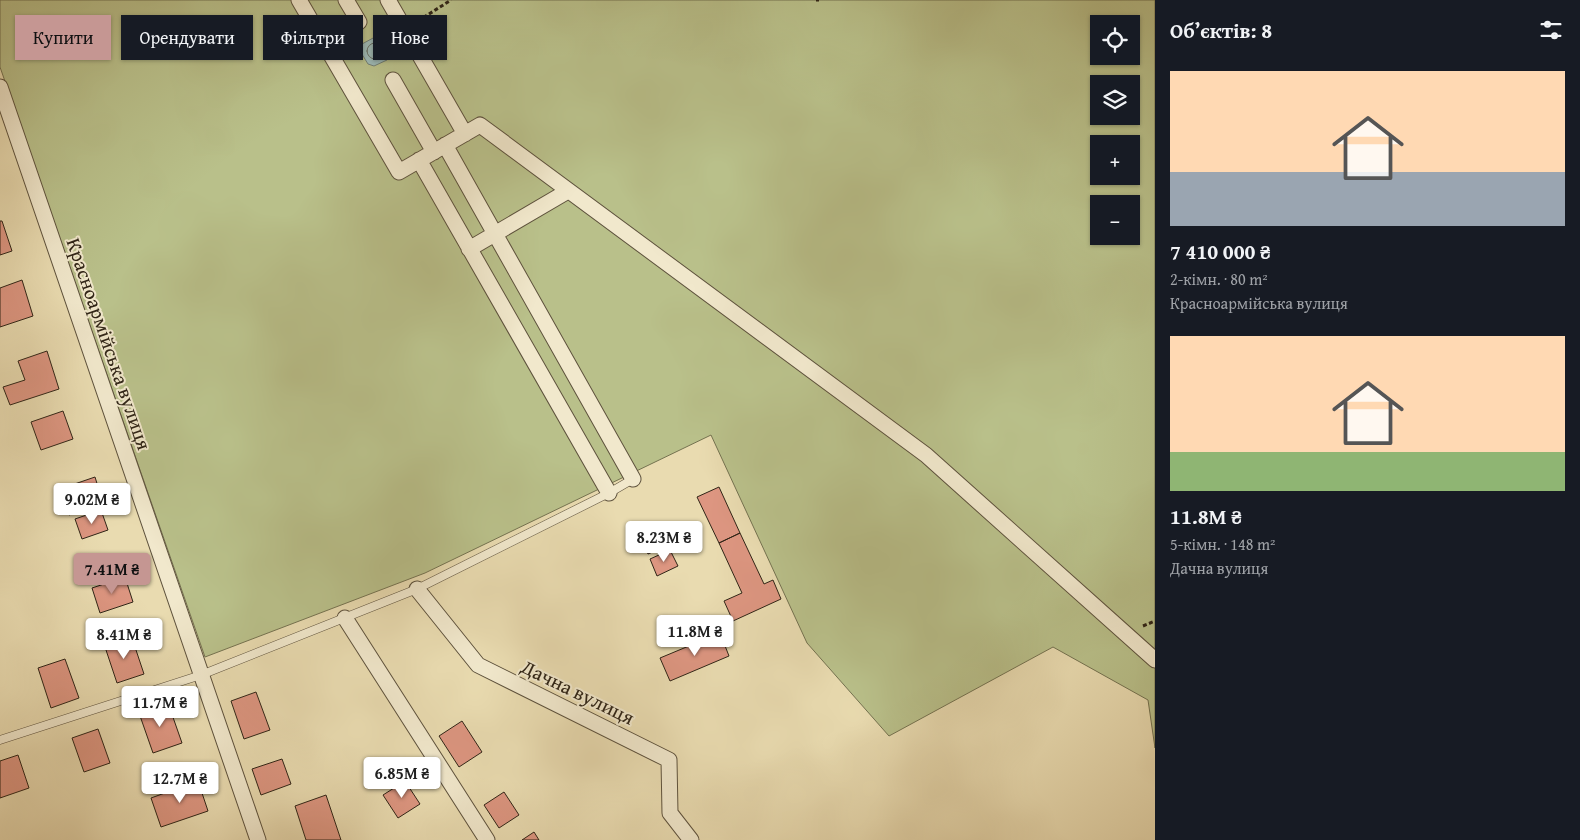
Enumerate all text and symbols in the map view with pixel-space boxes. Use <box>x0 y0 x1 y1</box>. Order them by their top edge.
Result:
chip: Купити <box>15 15 111 60</box>
chip: Орендувати <box>121 15 253 60</box>
chip: Фільтри <box>263 15 363 60</box>
chip: Нове <box>373 15 447 60</box>
map controls <box>1090 15 1140 245</box>
button: locate <box>1090 15 1140 65</box>
text: Об’єктів: 8 <box>1170 15 1272 46</box>
icon: filters <box>1537 16 1565 44</box>
button: layers <box>1090 75 1140 125</box>
icon: home <box>1323 103 1413 193</box>
button: + <box>1090 135 1140 185</box>
button: − <box>1090 195 1140 245</box>
street label: Красноармійська вулиця <box>60 234 159 454</box>
text: 7 410 000 ₴ <box>1170 236 1271 267</box>
text: 2-кімн. · 80 m² <box>1170 267 1268 291</box>
text: Красноармійська вулиця <box>1170 291 1348 315</box>
icon: home <box>1323 368 1413 458</box>
pin: 9.02M ₴ <box>46 482 138 525</box>
text: 9.02M ₴ <box>65 487 119 511</box>
text: 11.8M ₴ <box>1170 501 1242 532</box>
pin: 8.23M ₴ <box>618 520 710 563</box>
text: 8.23M ₴ <box>637 525 691 549</box>
text: 5-кімн. · 148 m² <box>1170 532 1275 556</box>
pin: 7.41M ₴ <box>66 552 158 595</box>
text: Дачна вулиця <box>1170 556 1268 580</box>
text: 7.41M ₴ <box>85 557 139 581</box>
pin: 11.8M ₴ <box>649 614 741 657</box>
pin: 8.41M ₴ <box>78 618 170 660</box>
text: 11.8M ₴ <box>668 619 722 643</box>
text: 8.41M ₴ <box>97 622 151 646</box>
street label: Дачна вулиця <box>516 651 640 732</box>
pin: 11.7M ₴ <box>114 686 206 728</box>
text: 11.7M ₴ <box>133 690 187 714</box>
pin: 6.85M ₴ <box>356 756 448 799</box>
text: 6.85M ₴ <box>375 761 429 785</box>
pin: 12.7M ₴ <box>134 762 226 804</box>
text: 12.7M ₴ <box>153 766 207 790</box>

